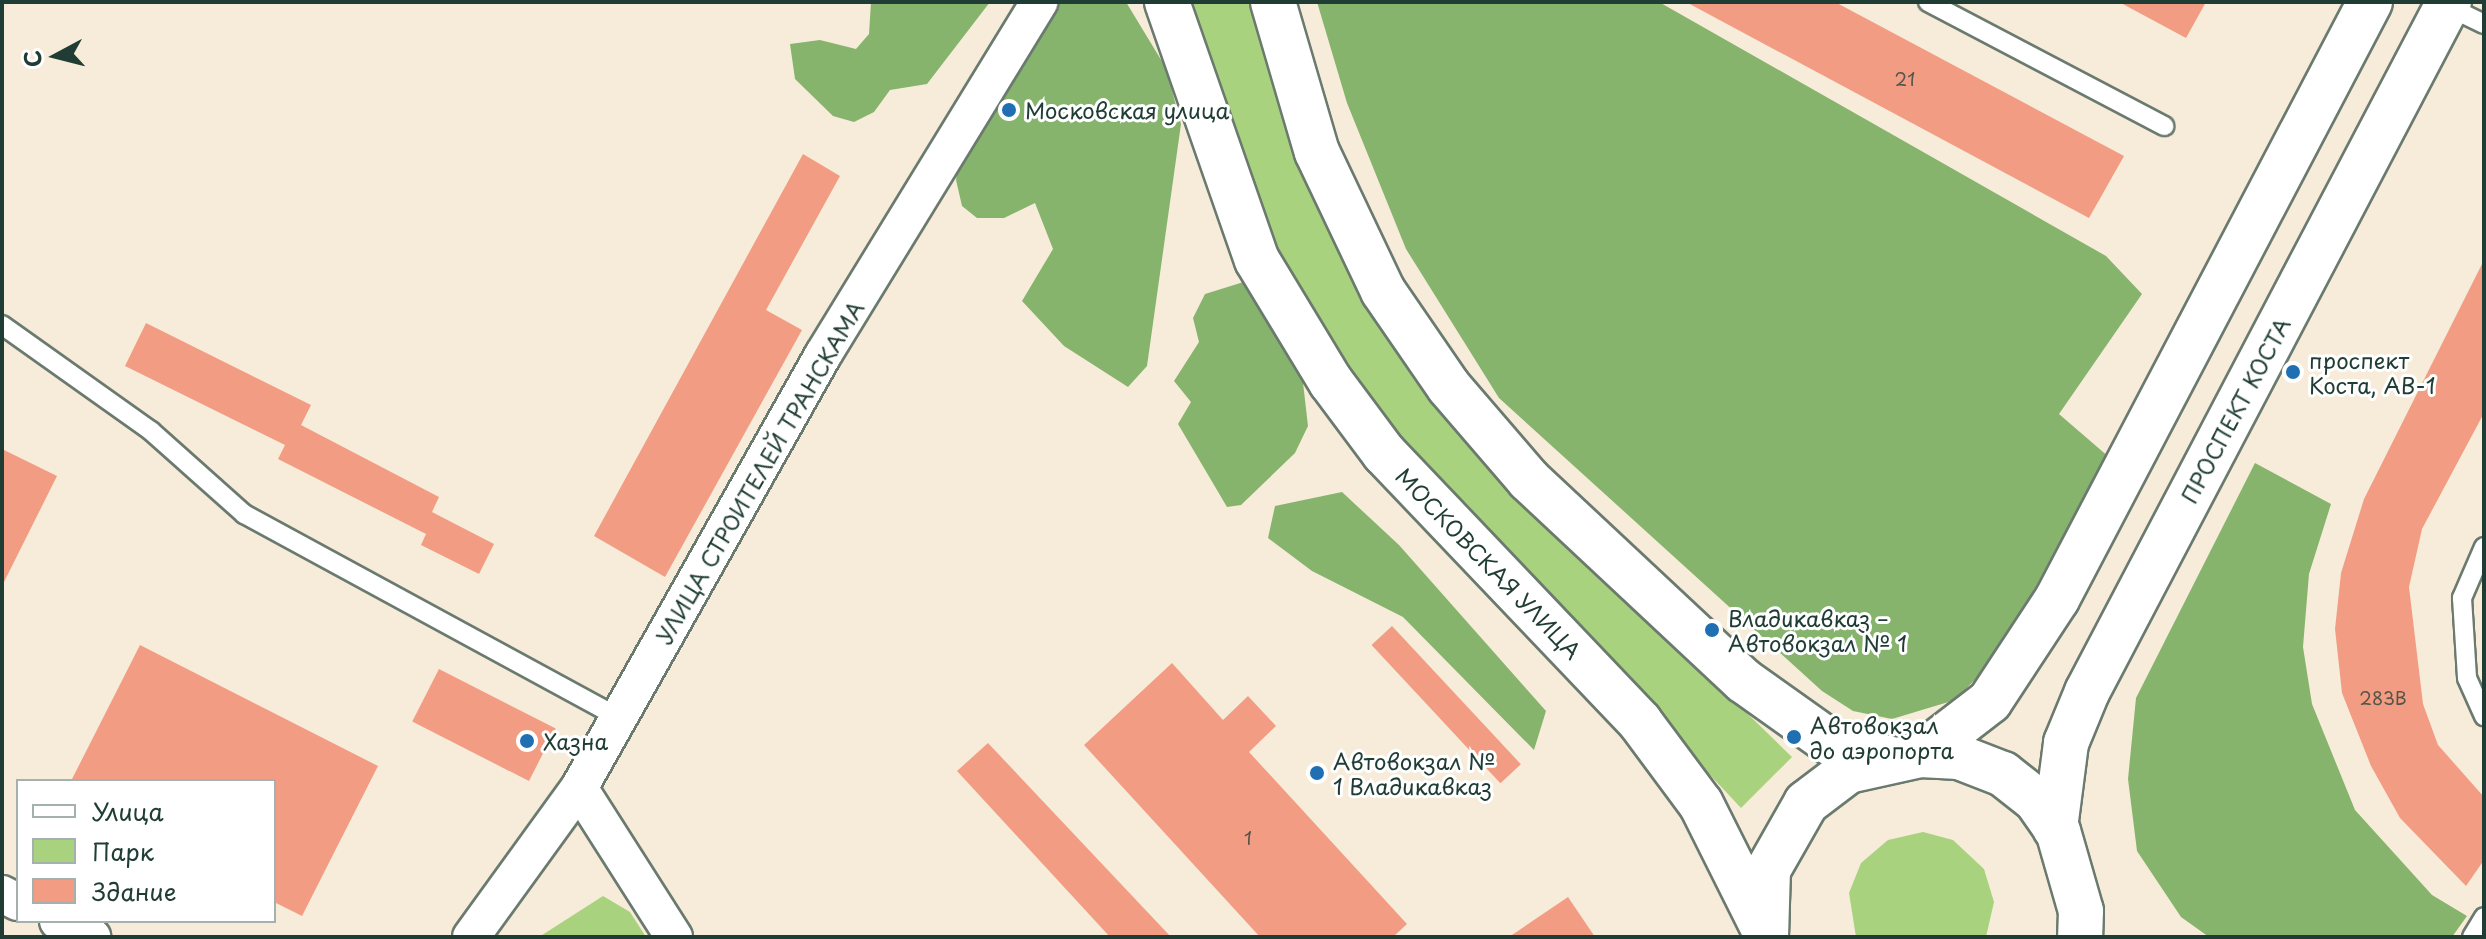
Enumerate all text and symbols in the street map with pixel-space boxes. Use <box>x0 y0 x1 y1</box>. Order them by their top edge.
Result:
north arrow <box>16 16 96 96</box>
text: С <box>14 49 49 69</box>
house number: 21 <box>1895 68 1915 90</box>
place label: Московская улица <box>1025 97 1231 123</box>
marker: Московская улица <box>1000 101 1018 119</box>
street label: УЛИЦА СТРОИТЕЛЕЙ ТРАНСКАМА <box>649 295 869 649</box>
street label: ПРОСПЕКТ КОСТА <box>2175 312 2295 508</box>
place label: проспект Коста, АВ-1 <box>2309 346 2436 398</box>
marker: проспект Коста, АВ-1 <box>2284 363 2302 381</box>
street label: МОСКОВСКАЯ УЛИЦА <box>1391 462 1587 664</box>
place label: Владикавказ – Автовокзал № 1 <box>1728 604 1908 656</box>
marker: Владикавказ – Автовокзал № 1 <box>1703 621 1721 639</box>
house number: 283В <box>2359 687 2407 709</box>
place label: Автовокзал до аэропорта <box>1810 711 1955 762</box>
place label: Хазна <box>543 728 608 754</box>
marker: Автовокзал до аэропорта <box>1785 728 1803 746</box>
marker: Хазна <box>518 732 536 750</box>
place label: Автовокзал № 1 Владикавказ <box>1333 747 1496 798</box>
marker: Автовокзал № 1 Владикавказ <box>1308 764 1326 782</box>
legend <box>16 779 276 923</box>
text: Улица <box>92 793 164 829</box>
house number: 1 <box>1244 827 1252 849</box>
text: Парк <box>92 833 154 869</box>
text: Здание <box>92 873 177 909</box>

